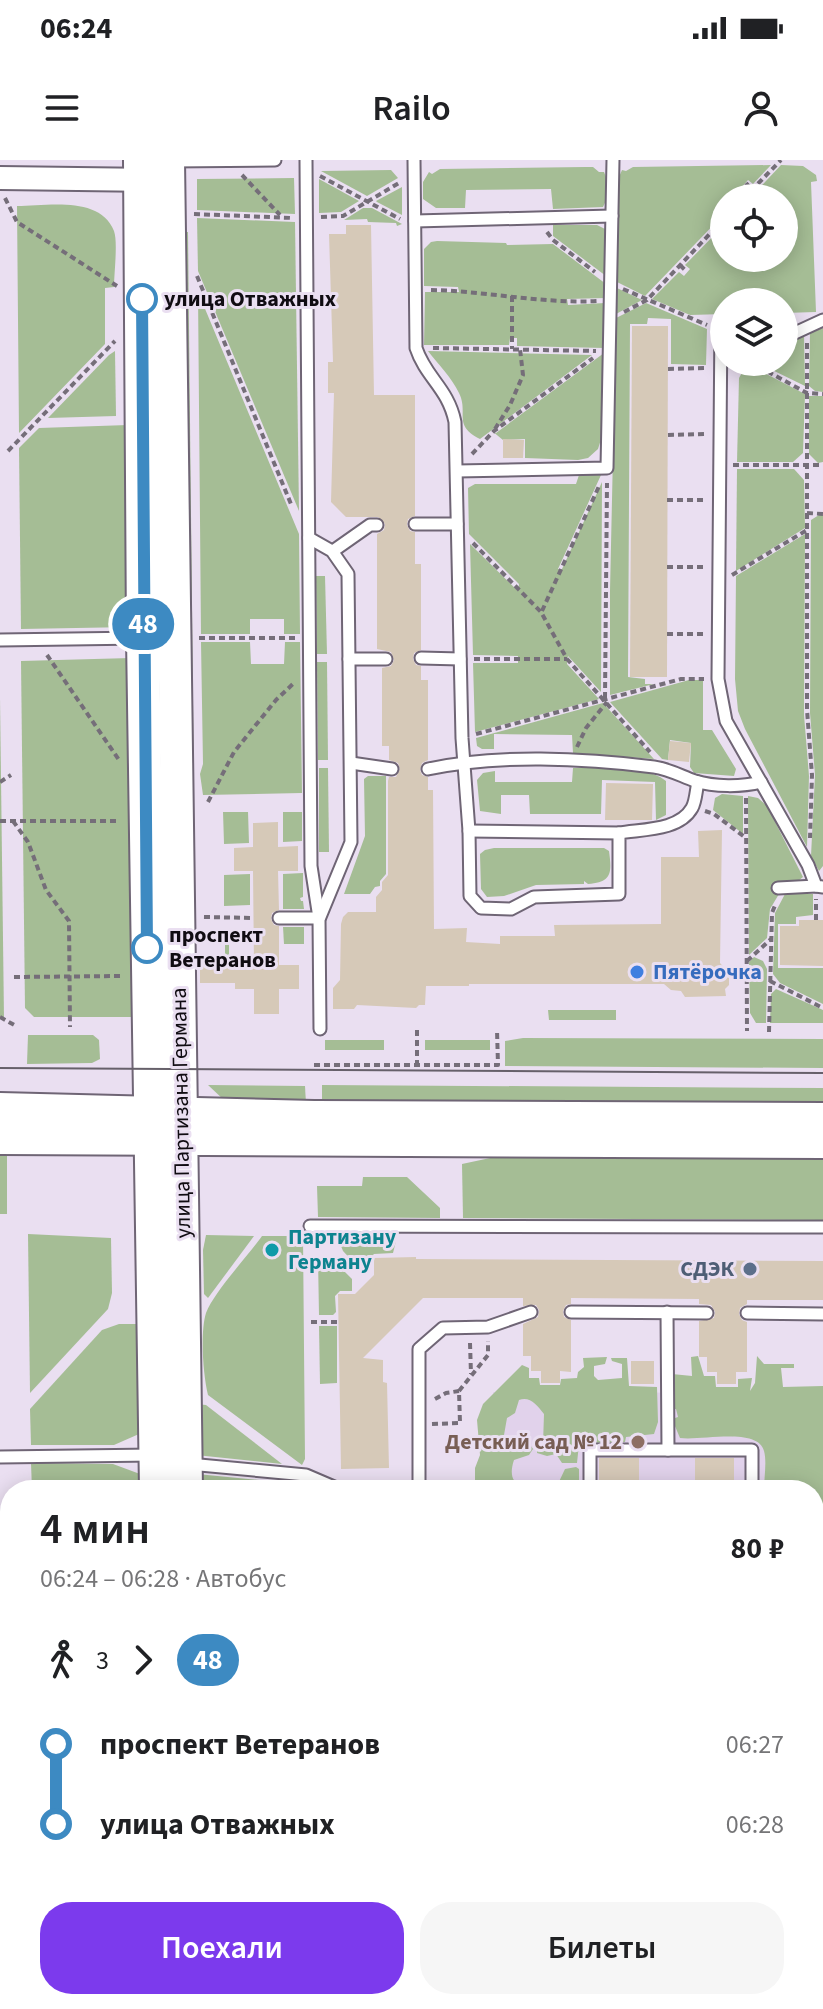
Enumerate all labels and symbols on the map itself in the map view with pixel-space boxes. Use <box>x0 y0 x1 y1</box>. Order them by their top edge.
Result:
place label: улица Отважных <box>164 283 336 315</box>
marker: улица Отважных <box>127 284 157 314</box>
line badge: 48 <box>107 598 179 650</box>
place label: проспект Ветеранов <box>169 919 276 976</box>
marker: проспект Ветеранов <box>132 933 162 963</box>
place label: Пятёрочка <box>653 956 762 988</box>
marker: Пятёрочка <box>628 963 646 981</box>
street label: улица Партизана Германа <box>163 987 199 1239</box>
place label: Партизану Герману <box>288 1221 397 1278</box>
marker: Партизану Герману <box>263 1241 281 1259</box>
place label: СДЭК <box>680 1253 734 1285</box>
marker: СДЭК <box>741 1260 759 1278</box>
place label: Детский сад № 12 <box>445 1426 622 1458</box>
marker: Детский сад № 12 <box>629 1433 647 1451</box>

